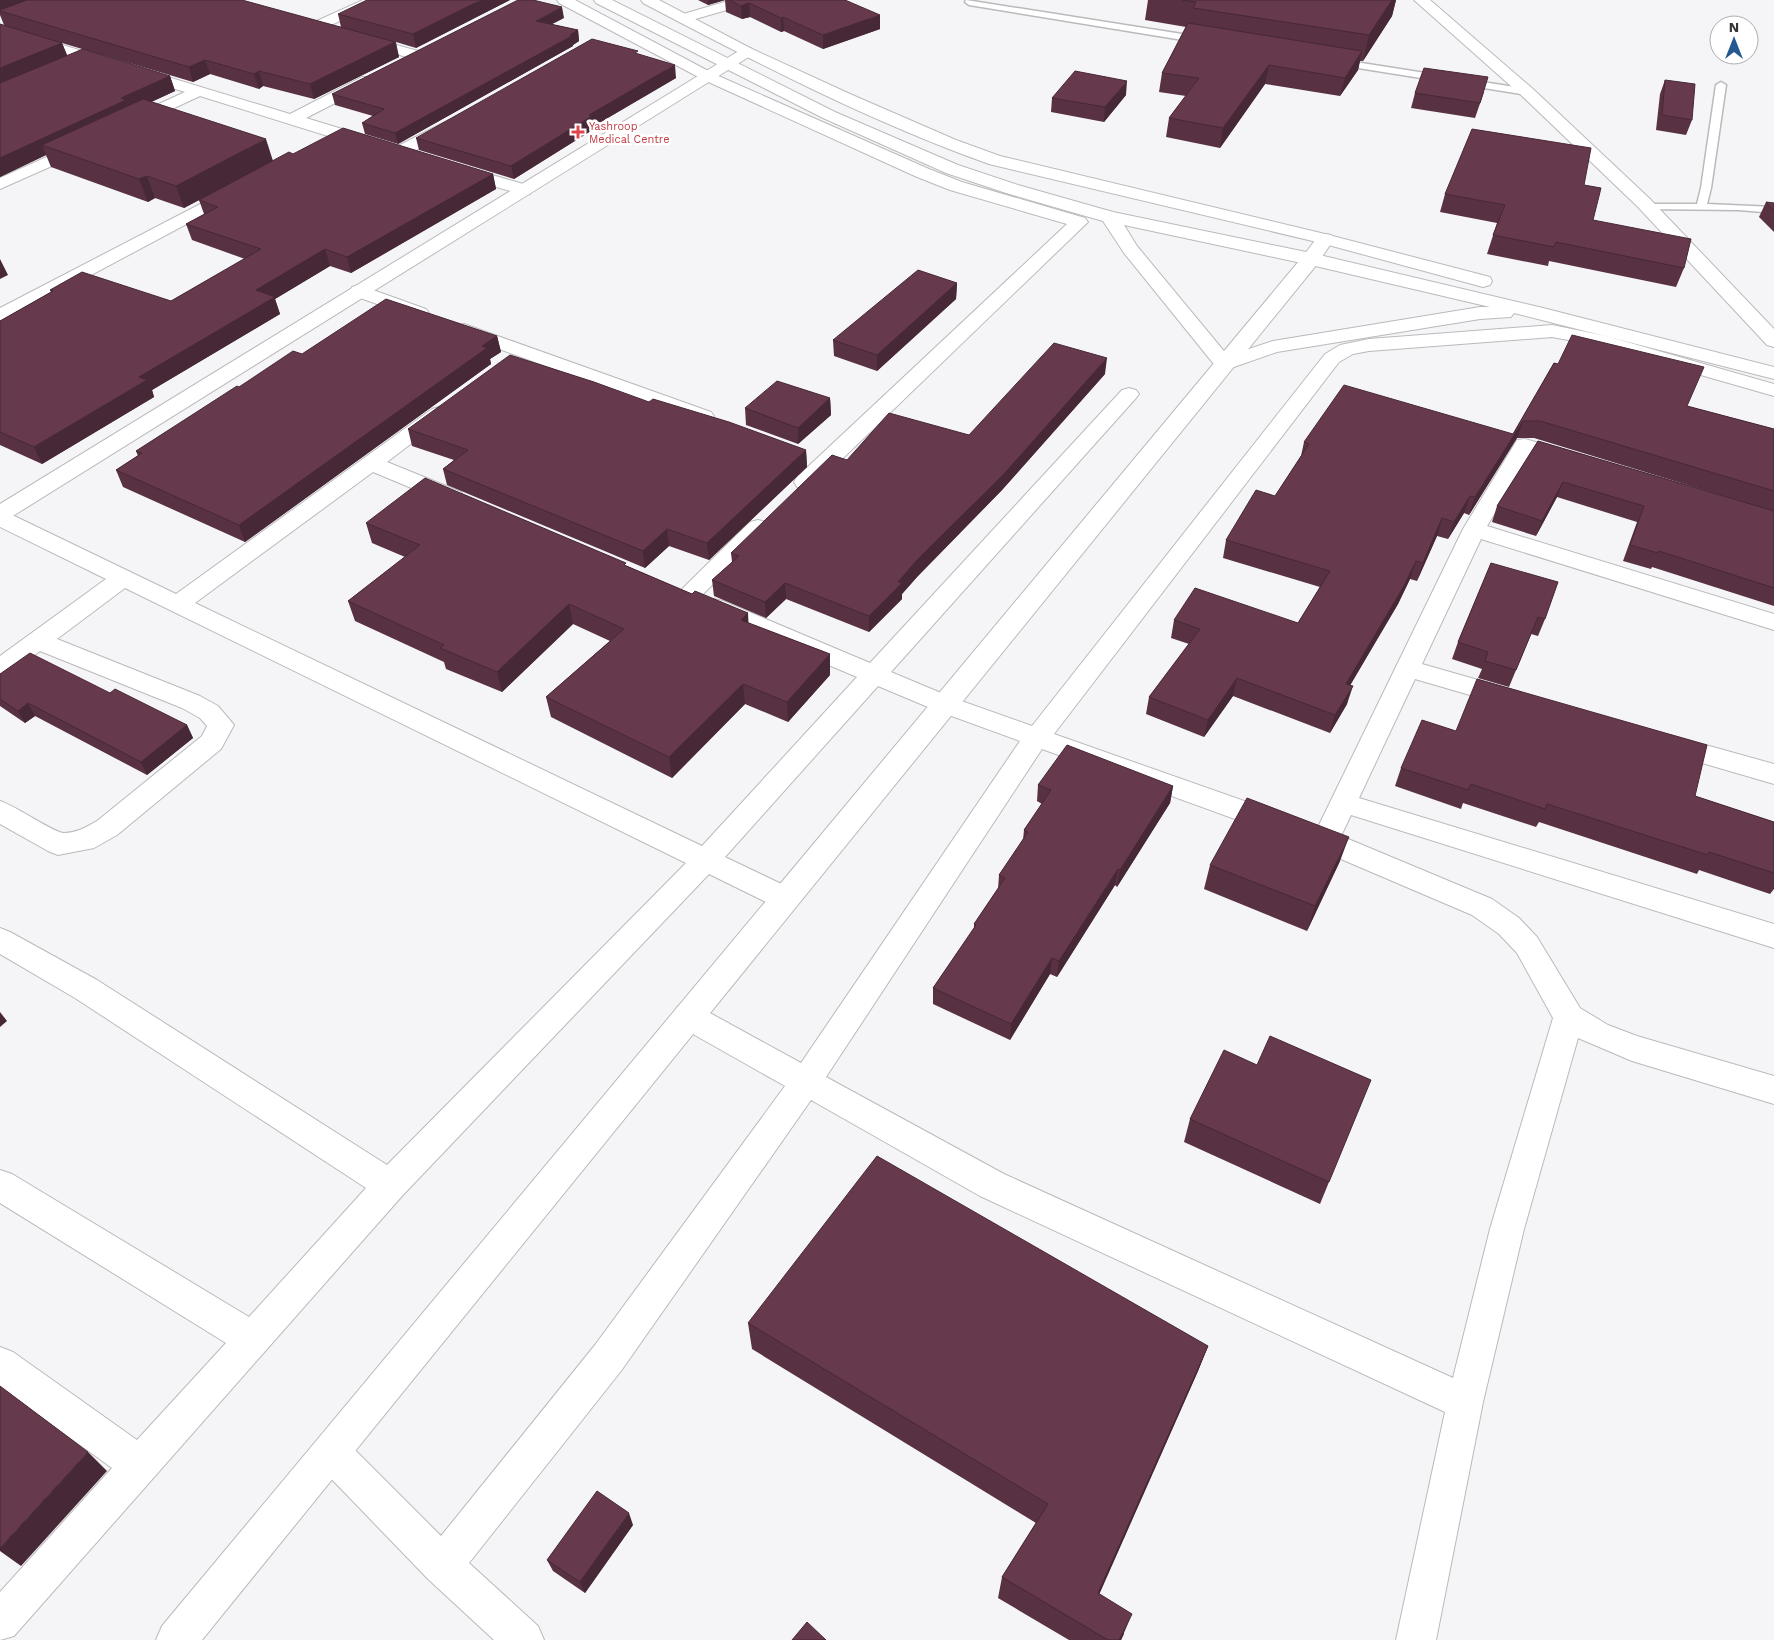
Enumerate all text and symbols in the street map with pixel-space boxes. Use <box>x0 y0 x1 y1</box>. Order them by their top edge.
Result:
north arrow <box>1709 15 1759 65</box>
text: N <box>1729 19 1739 35</box>
place label: Yashroop Medical Centre <box>589 120 670 146</box>
marker: Yashroop Medical Centre <box>571 125 585 139</box>

